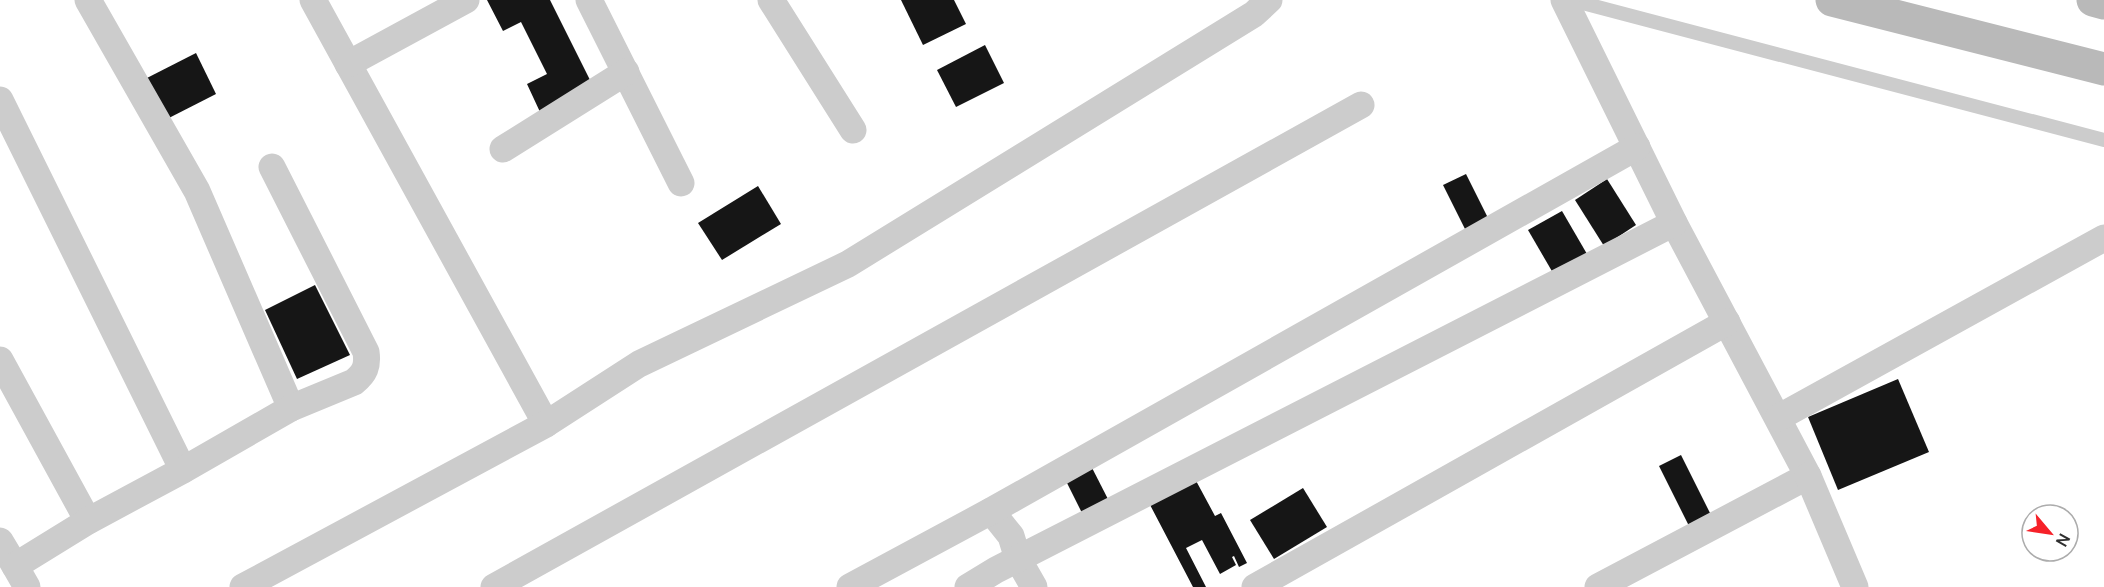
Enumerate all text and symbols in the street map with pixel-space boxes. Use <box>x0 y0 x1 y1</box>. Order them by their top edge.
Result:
north arrow <box>2020 503 2080 563</box>
text: N <box>2051 530 2076 551</box>

